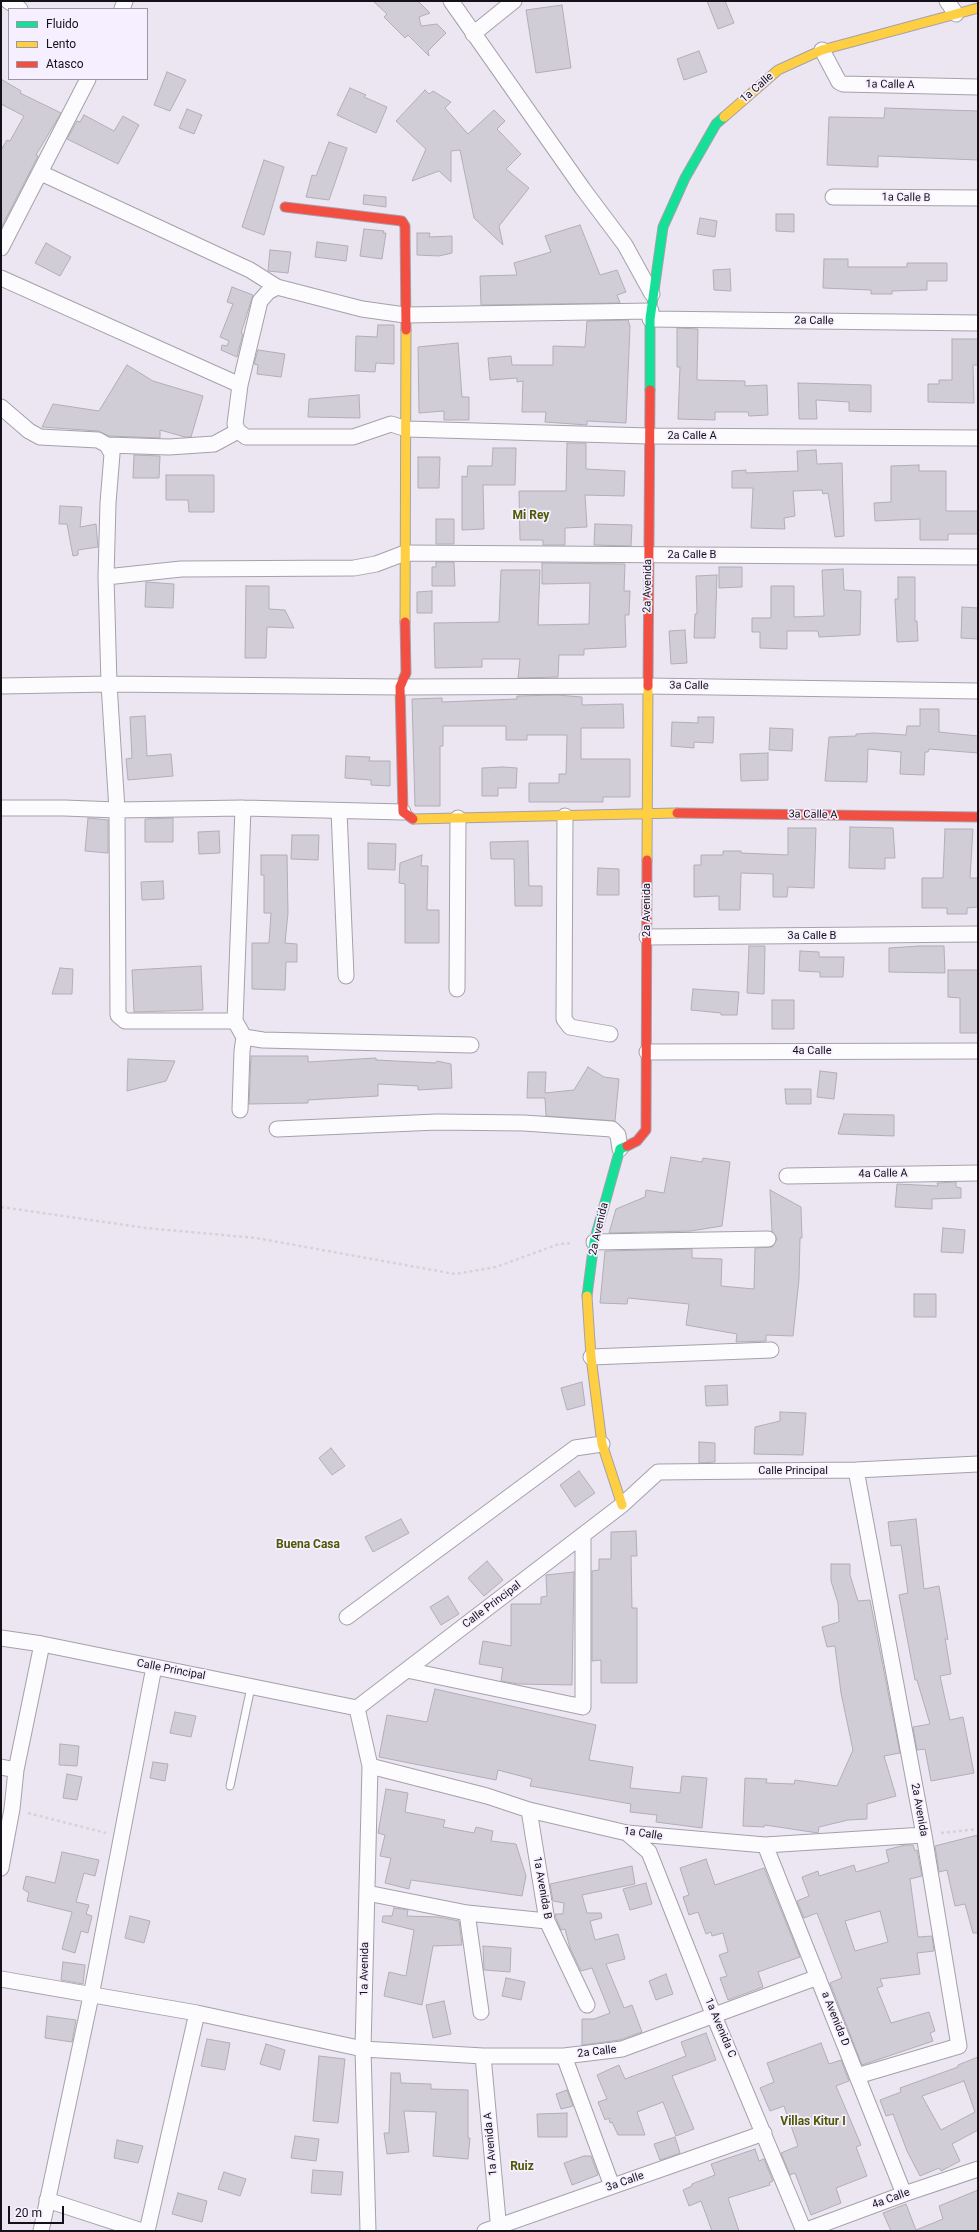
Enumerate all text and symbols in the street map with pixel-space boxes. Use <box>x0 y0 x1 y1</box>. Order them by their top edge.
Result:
legend <box>8 8 148 80</box>
text: Fluido <box>46 17 79 31</box>
text: Lento <box>46 37 76 51</box>
text: Atasco <box>46 57 84 71</box>
street label: 1a Calle <box>738 70 776 106</box>
street label: 1a Calle A <box>865 78 915 92</box>
street label: 1a Calle B <box>881 191 931 205</box>
street label: 2a Calle <box>794 314 834 328</box>
street label: 2a Calle A <box>667 429 717 443</box>
district label: Mi Rey <box>513 509 549 523</box>
street label: 2a Calle B <box>668 548 716 562</box>
street label: 2a Avenida <box>641 559 655 613</box>
street label: 3a Calle <box>669 679 709 693</box>
street label: 3a Calle A <box>788 808 838 822</box>
street label: 2a Avenida <box>640 883 654 937</box>
street label: 3a Calle B <box>788 929 836 943</box>
street label: 4a Calle <box>792 1044 832 1058</box>
street label: 4a Calle A <box>858 1167 908 1181</box>
street label: 2a Avenida <box>587 1201 611 1257</box>
street label: Calle Principal <box>758 1464 828 1478</box>
district label: Buena Casa <box>276 1538 340 1552</box>
street label: Calle Principal <box>460 1579 524 1631</box>
street label: Calle Principal <box>136 1657 206 1683</box>
street label: 2a Avenida <box>908 1782 930 1838</box>
street label: 1a Calle <box>623 1825 663 1843</box>
street label: 1a Avenida B <box>530 1856 554 1920</box>
street label: 1a Avenida <box>358 1942 372 1996</box>
street label: a Avenida D <box>818 1990 852 2048</box>
street label: 1a Avenida C <box>701 1996 739 2060</box>
street label: 2a Calle <box>577 2043 617 2061</box>
street label: 1a Avenida A <box>482 2112 500 2176</box>
district label: Villas Kitur I <box>780 2115 846 2129</box>
district label: Ruiz <box>510 2160 534 2174</box>
street label: 3a Calle <box>604 2169 646 2195</box>
street label: 4a Calle <box>870 2186 912 2212</box>
scale bar <box>10 2198 66 2224</box>
text: 20 m <box>15 2206 42 2220</box>

